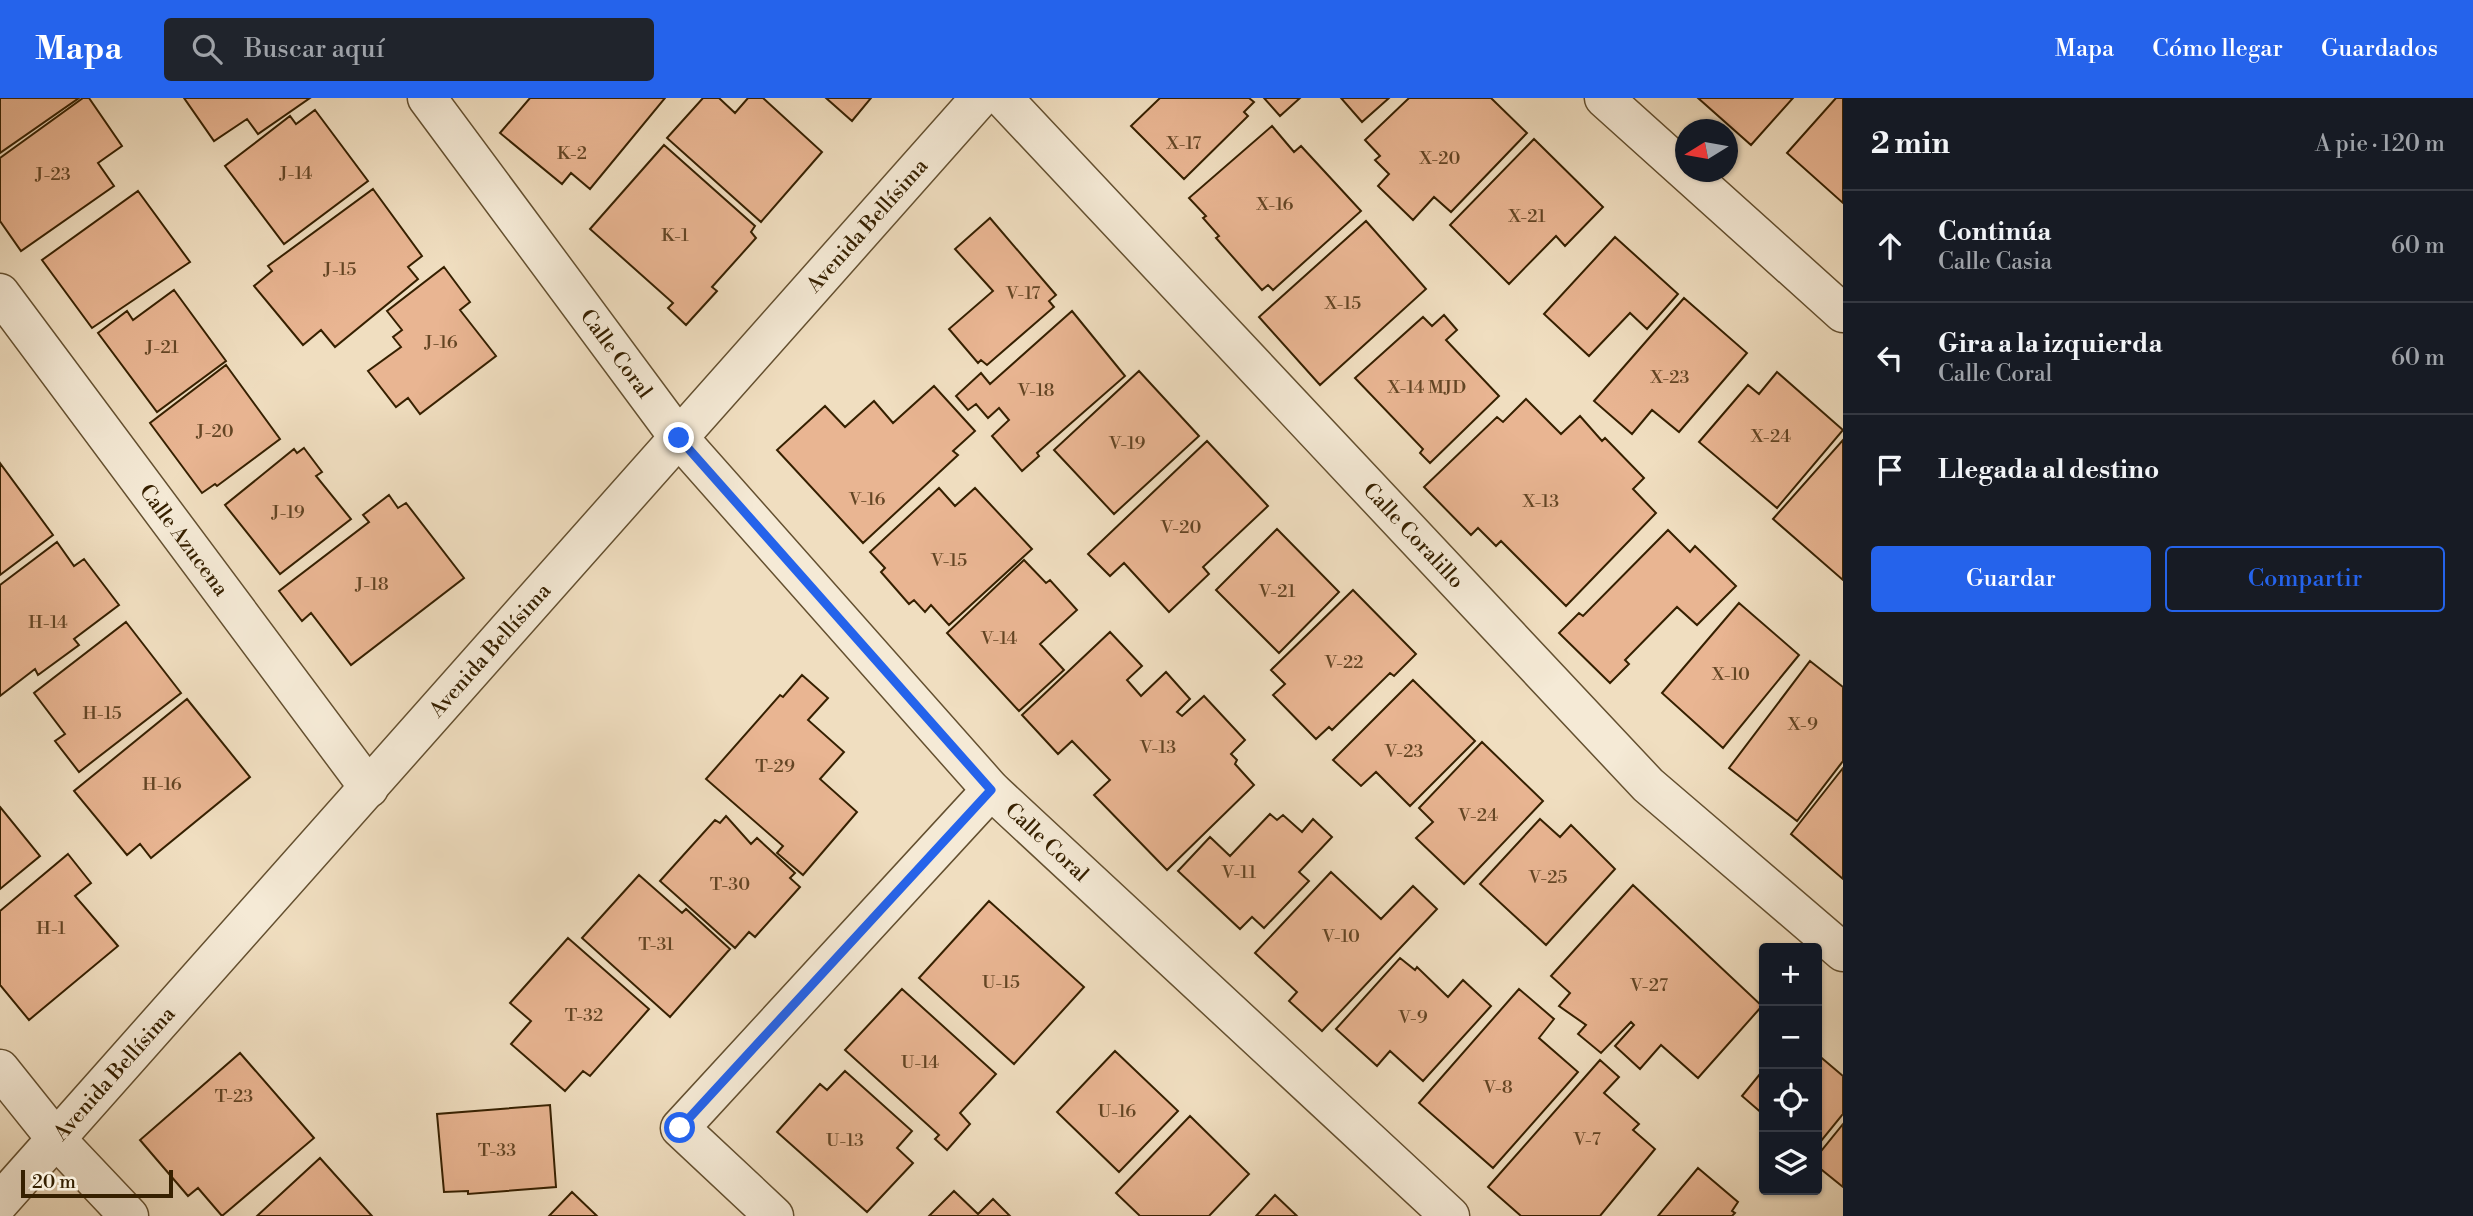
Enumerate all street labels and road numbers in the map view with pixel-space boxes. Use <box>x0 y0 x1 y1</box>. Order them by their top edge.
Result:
street label: Avenida Bellísima <box>801 153 934 299</box>
street label: Calle Coral <box>574 304 657 404</box>
street label: Calle Coralillo <box>1357 478 1469 594</box>
street label: Calle Azucena <box>133 479 234 602</box>
street label: Avenida Bellísima <box>424 578 557 724</box>
street label: Calle Coral <box>999 798 1093 888</box>
street label: Avenida Bellísima <box>48 1001 181 1147</box>

